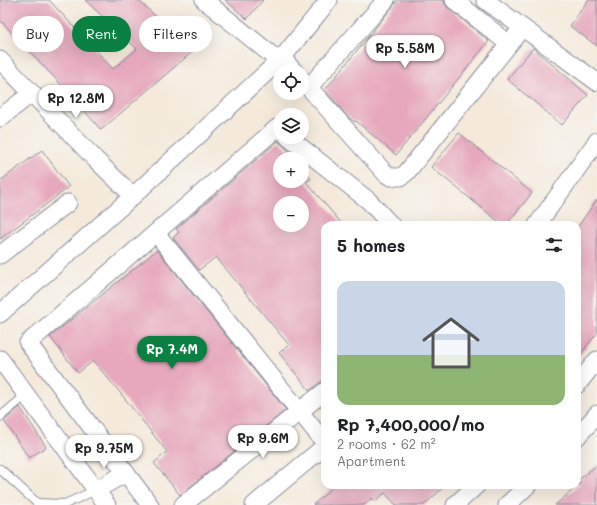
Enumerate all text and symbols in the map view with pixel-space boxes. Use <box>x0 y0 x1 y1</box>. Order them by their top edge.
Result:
chip: Buy <box>12 16 64 52</box>
chip: Rent <box>72 16 131 52</box>
chip: Filters <box>139 16 212 52</box>
pin: Rp 5.58M <box>364 35 446 69</box>
text: Rp 5.58M <box>375 39 435 56</box>
map controls <box>273 64 309 232</box>
button: locate <box>273 64 309 100</box>
pin: Rp 12.8M <box>35 85 117 119</box>
text: Rp 12.8M <box>47 89 105 106</box>
button: layers <box>273 108 309 144</box>
button: + <box>273 152 309 188</box>
button: − <box>273 196 309 232</box>
text: 5 homes <box>337 234 405 256</box>
icon: filters <box>543 234 565 256</box>
icon: home <box>415 307 487 379</box>
pin: Rp 7.4M <box>135 336 209 370</box>
text: Rp 7.4M <box>146 340 198 357</box>
text: Rp 7,400,000/mo <box>337 413 485 435</box>
pin: Rp 9.6M <box>226 425 300 459</box>
text: Rp 9.6M <box>237 429 289 446</box>
pin: Rp 9.75M <box>63 435 145 469</box>
text: 2 rooms · 62 m² <box>337 435 436 452</box>
text: Rp 9.75M <box>74 439 134 456</box>
text: Apartment <box>337 452 406 469</box>

